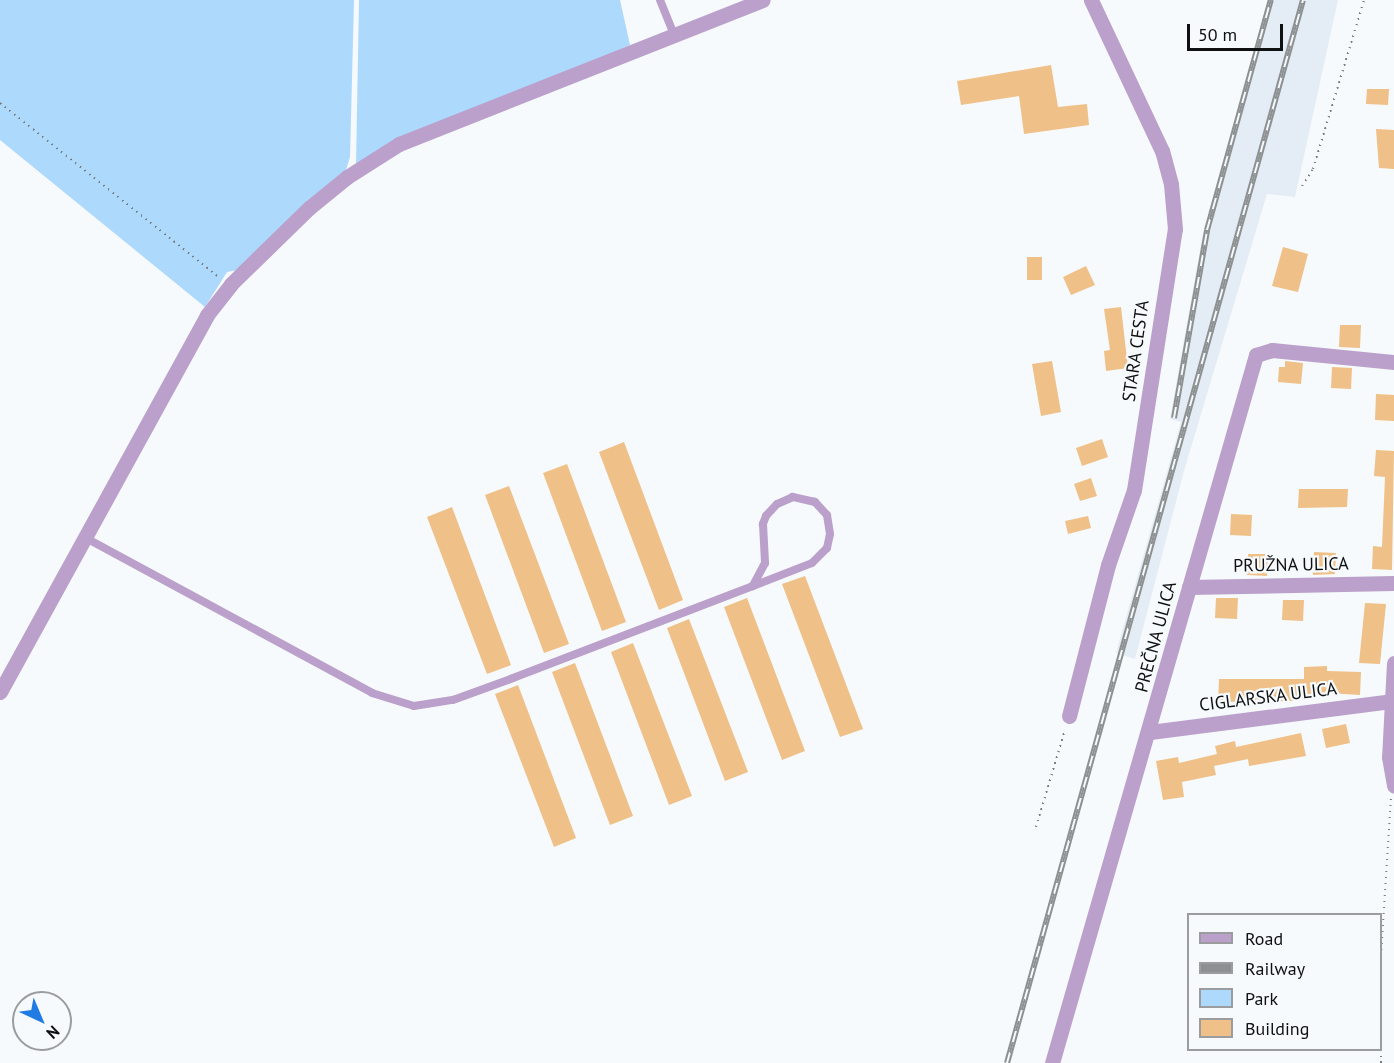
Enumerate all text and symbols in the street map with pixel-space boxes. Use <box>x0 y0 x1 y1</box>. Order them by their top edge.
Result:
scale bar <box>1190 12 1286 50</box>
text: 50 m <box>1198 23 1237 46</box>
street label: STARA CESTA <box>1118 298 1154 404</box>
street label: PRUŽNA ULICA <box>1233 553 1349 577</box>
street label: PREČNA ULICA <box>1131 579 1181 695</box>
street label: CIGLARSKA ULICA <box>1198 678 1338 716</box>
legend <box>1187 913 1382 1051</box>
text: Road <box>1245 927 1283 950</box>
text: Railway <box>1245 957 1305 980</box>
text: Park <box>1245 987 1278 1010</box>
north arrow <box>12 991 72 1051</box>
text: Building <box>1245 1017 1309 1040</box>
text: N <box>42 1022 64 1043</box>

